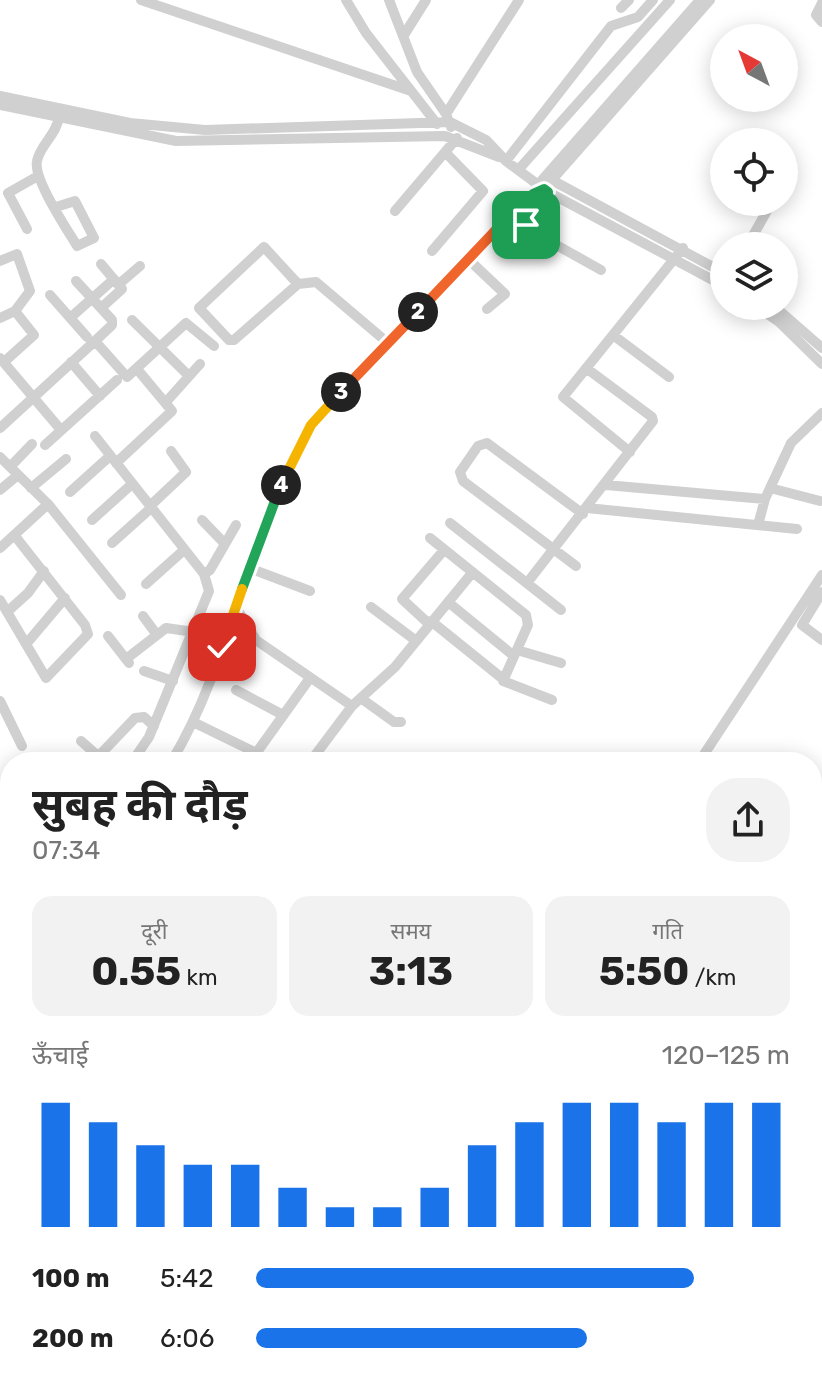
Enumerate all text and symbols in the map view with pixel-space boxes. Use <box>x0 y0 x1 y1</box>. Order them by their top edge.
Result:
north arrow <box>710 24 798 112</box>
map controls <box>710 24 798 320</box>
button: locate <box>710 128 798 216</box>
pin <box>492 191 560 259</box>
icon: arrive <box>504 203 548 247</box>
button: layers <box>710 232 798 320</box>
pin: 2 <box>398 292 438 332</box>
text: 2 <box>411 298 425 325</box>
pin: 3 <box>321 372 361 412</box>
text: 3 <box>334 378 348 405</box>
pin: 4 <box>261 465 301 505</box>
text: 4 <box>273 471 289 498</box>
pin <box>188 613 256 681</box>
icon: check <box>200 625 244 669</box>
button: share <box>706 778 790 862</box>
text: सुबह की दौड़ <box>32 779 248 831</box>
text: 07:34 <box>32 835 100 866</box>
text: दूरी <box>141 918 168 945</box>
text: समय <box>391 918 431 945</box>
text: गति <box>652 918 683 945</box>
text: 0.55 <box>91 948 181 995</box>
text: 3:13 <box>369 948 453 995</box>
text: 5:50 <box>599 948 689 995</box>
text: km <box>181 964 217 991</box>
text: /km <box>689 964 736 991</box>
text: ऊँचाई <box>32 1040 88 1071</box>
text: 120–125 m <box>662 1040 790 1071</box>
text: 100 m <box>32 1263 110 1294</box>
text: 5:42 <box>160 1263 214 1294</box>
text: 200 m <box>32 1323 114 1354</box>
text: 6:06 <box>160 1323 215 1354</box>

